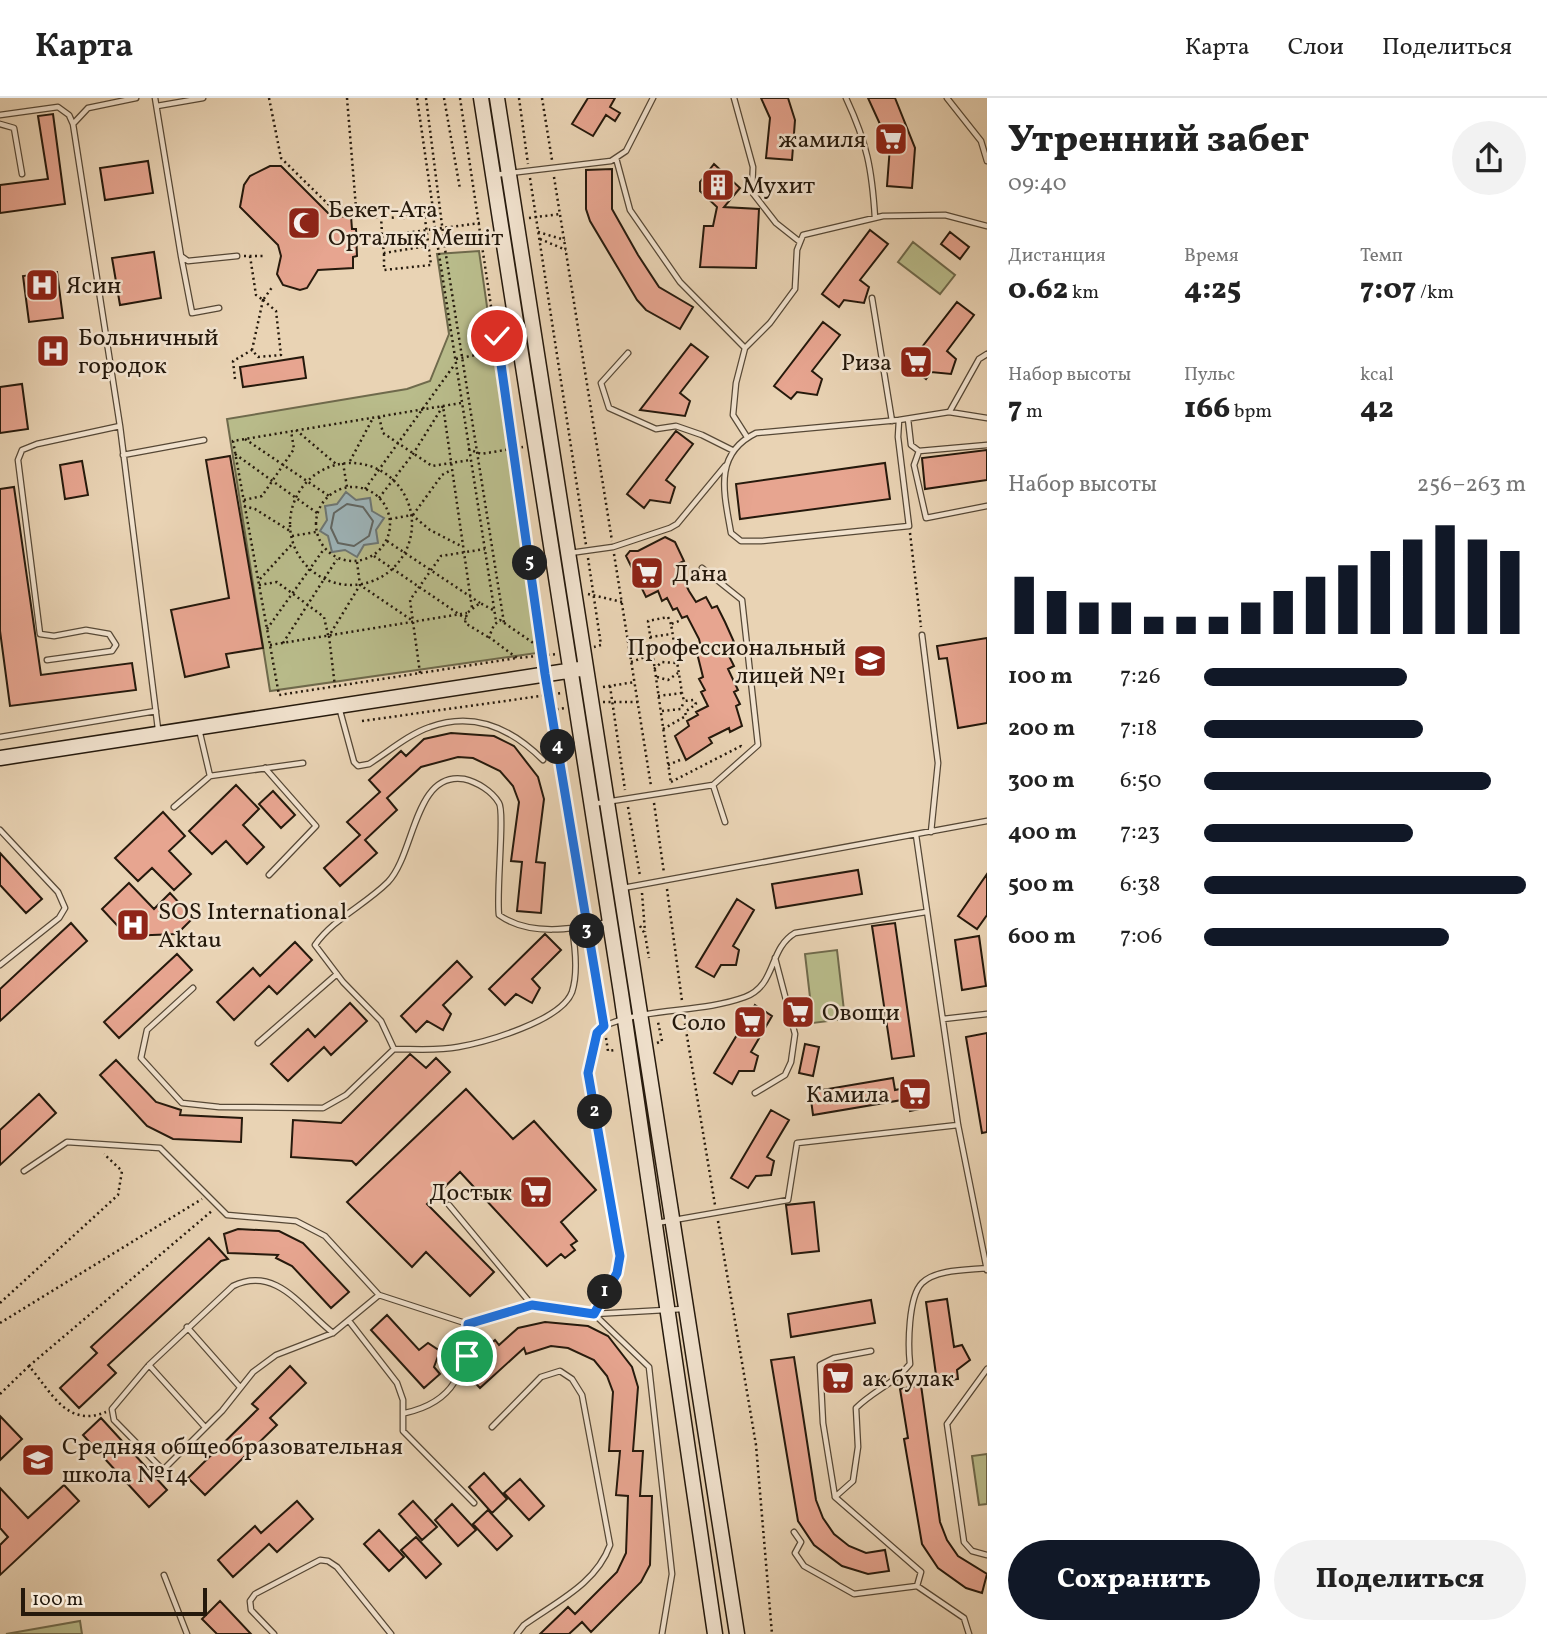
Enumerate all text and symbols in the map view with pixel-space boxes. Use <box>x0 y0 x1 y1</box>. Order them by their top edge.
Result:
text: Карта <box>35 25 133 71</box>
text: Карта <box>1185 31 1250 65</box>
text: Слои <box>1288 31 1344 65</box>
text: Поделиться <box>1382 31 1512 65</box>
text: Утренний забег <box>1008 115 1309 168</box>
supermarket icon: жамиля <box>872 120 910 158</box>
button: share <box>1452 121 1526 195</box>
place label: жамиля <box>778 124 866 158</box>
building icon: Мухит <box>699 166 737 204</box>
text: 09:40 <box>1008 168 1067 200</box>
place label: Мухит <box>742 170 815 204</box>
place label: Бекет-Ата Орталық Мешіт <box>328 194 503 256</box>
mosque icon: Бекет-Ата Орталық Мешіт <box>285 204 323 242</box>
text: Дистанция <box>1008 243 1106 269</box>
text: Время <box>1184 243 1239 269</box>
text: Темп <box>1360 243 1403 269</box>
hospital icon: Ясин <box>23 266 61 304</box>
text: 0.62 <box>1008 269 1068 311</box>
text: 4:25 <box>1184 269 1241 311</box>
text: 7:07 <box>1360 269 1416 311</box>
place label: Ясин <box>66 270 121 304</box>
text: km <box>1068 280 1099 306</box>
text: /km <box>1416 280 1454 306</box>
pin <box>467 306 527 366</box>
icon: check <box>478 317 516 355</box>
place label: Больничный городок <box>78 322 219 384</box>
hospital icon: Больничный городок <box>34 332 72 370</box>
supermarket icon: Риза <box>897 343 935 381</box>
place label: Риза <box>841 347 892 381</box>
text: Набор высоты <box>1008 362 1131 388</box>
text: Пульс <box>1184 362 1235 388</box>
text: kcal <box>1360 362 1394 388</box>
text: 7 <box>1008 388 1022 430</box>
text: 166 <box>1184 388 1230 430</box>
text: 42 <box>1360 388 1394 430</box>
text: m <box>1022 399 1043 425</box>
text: bpm <box>1230 399 1272 425</box>
text: Набор высоты <box>1008 469 1157 501</box>
text: 256–263 m <box>1417 469 1526 501</box>
pin: 5 <box>512 546 548 580</box>
text: 5 <box>525 549 534 575</box>
supermarket icon: Дана <box>628 554 666 592</box>
place label: Дана <box>672 558 728 592</box>
place label: Профессиональный лицей №1 <box>627 632 846 694</box>
school or university icon: Профессиональный лицей №1 <box>851 642 889 680</box>
text: 100 m <box>1008 661 1073 693</box>
text: 7:26 <box>1120 661 1161 693</box>
text: 200 m <box>1008 713 1075 745</box>
text: 7:18 <box>1120 713 1157 745</box>
pin: 4 <box>540 730 576 764</box>
text: 4 <box>552 733 563 759</box>
text: 300 m <box>1008 765 1075 797</box>
text: 6:50 <box>1120 765 1162 797</box>
text: 400 m <box>1008 817 1077 849</box>
text: 7:23 <box>1120 817 1160 849</box>
text: 500 m <box>1008 869 1074 901</box>
text: 6:38 <box>1120 869 1161 901</box>
place label: SOS International Aktau <box>158 896 347 958</box>
hospital icon: SOS International Aktau <box>114 906 152 944</box>
pin: 3 <box>570 914 604 948</box>
text: 3 <box>582 917 591 943</box>
text: 600 m <box>1008 921 1076 953</box>
text: 7:06 <box>1120 921 1162 953</box>
supermarket icon: Овощи <box>779 993 817 1031</box>
place label: Овощи <box>822 997 900 1031</box>
supermarket icon: Соло <box>731 1003 769 1041</box>
place label: Соло <box>672 1007 726 1041</box>
supermarket icon: Камила <box>896 1075 934 1113</box>
place label: Камила <box>806 1079 890 1113</box>
pin: 2 <box>578 1094 612 1130</box>
text: 2 <box>590 1098 599 1124</box>
supermarket icon: Достык <box>517 1173 555 1211</box>
place label: Достык <box>429 1177 512 1211</box>
pin: 1 <box>588 1274 622 1310</box>
text: 1 <box>601 1278 608 1304</box>
pin <box>437 1326 497 1386</box>
icon: arrive <box>448 1337 486 1375</box>
supermarket icon: ак булак <box>819 1359 857 1397</box>
place label: ак булак <box>862 1363 954 1397</box>
place label: Cредняя общеобразовательная школа №14 <box>62 1431 403 1493</box>
school or university icon: Cредняя общеобразовательная школа №14 <box>19 1441 57 1479</box>
button: Сохранить <box>1008 1540 1260 1620</box>
button: Поделиться <box>1274 1540 1526 1620</box>
scale bar <box>21 1585 206 1617</box>
text: 100 m <box>32 1587 83 1613</box>

